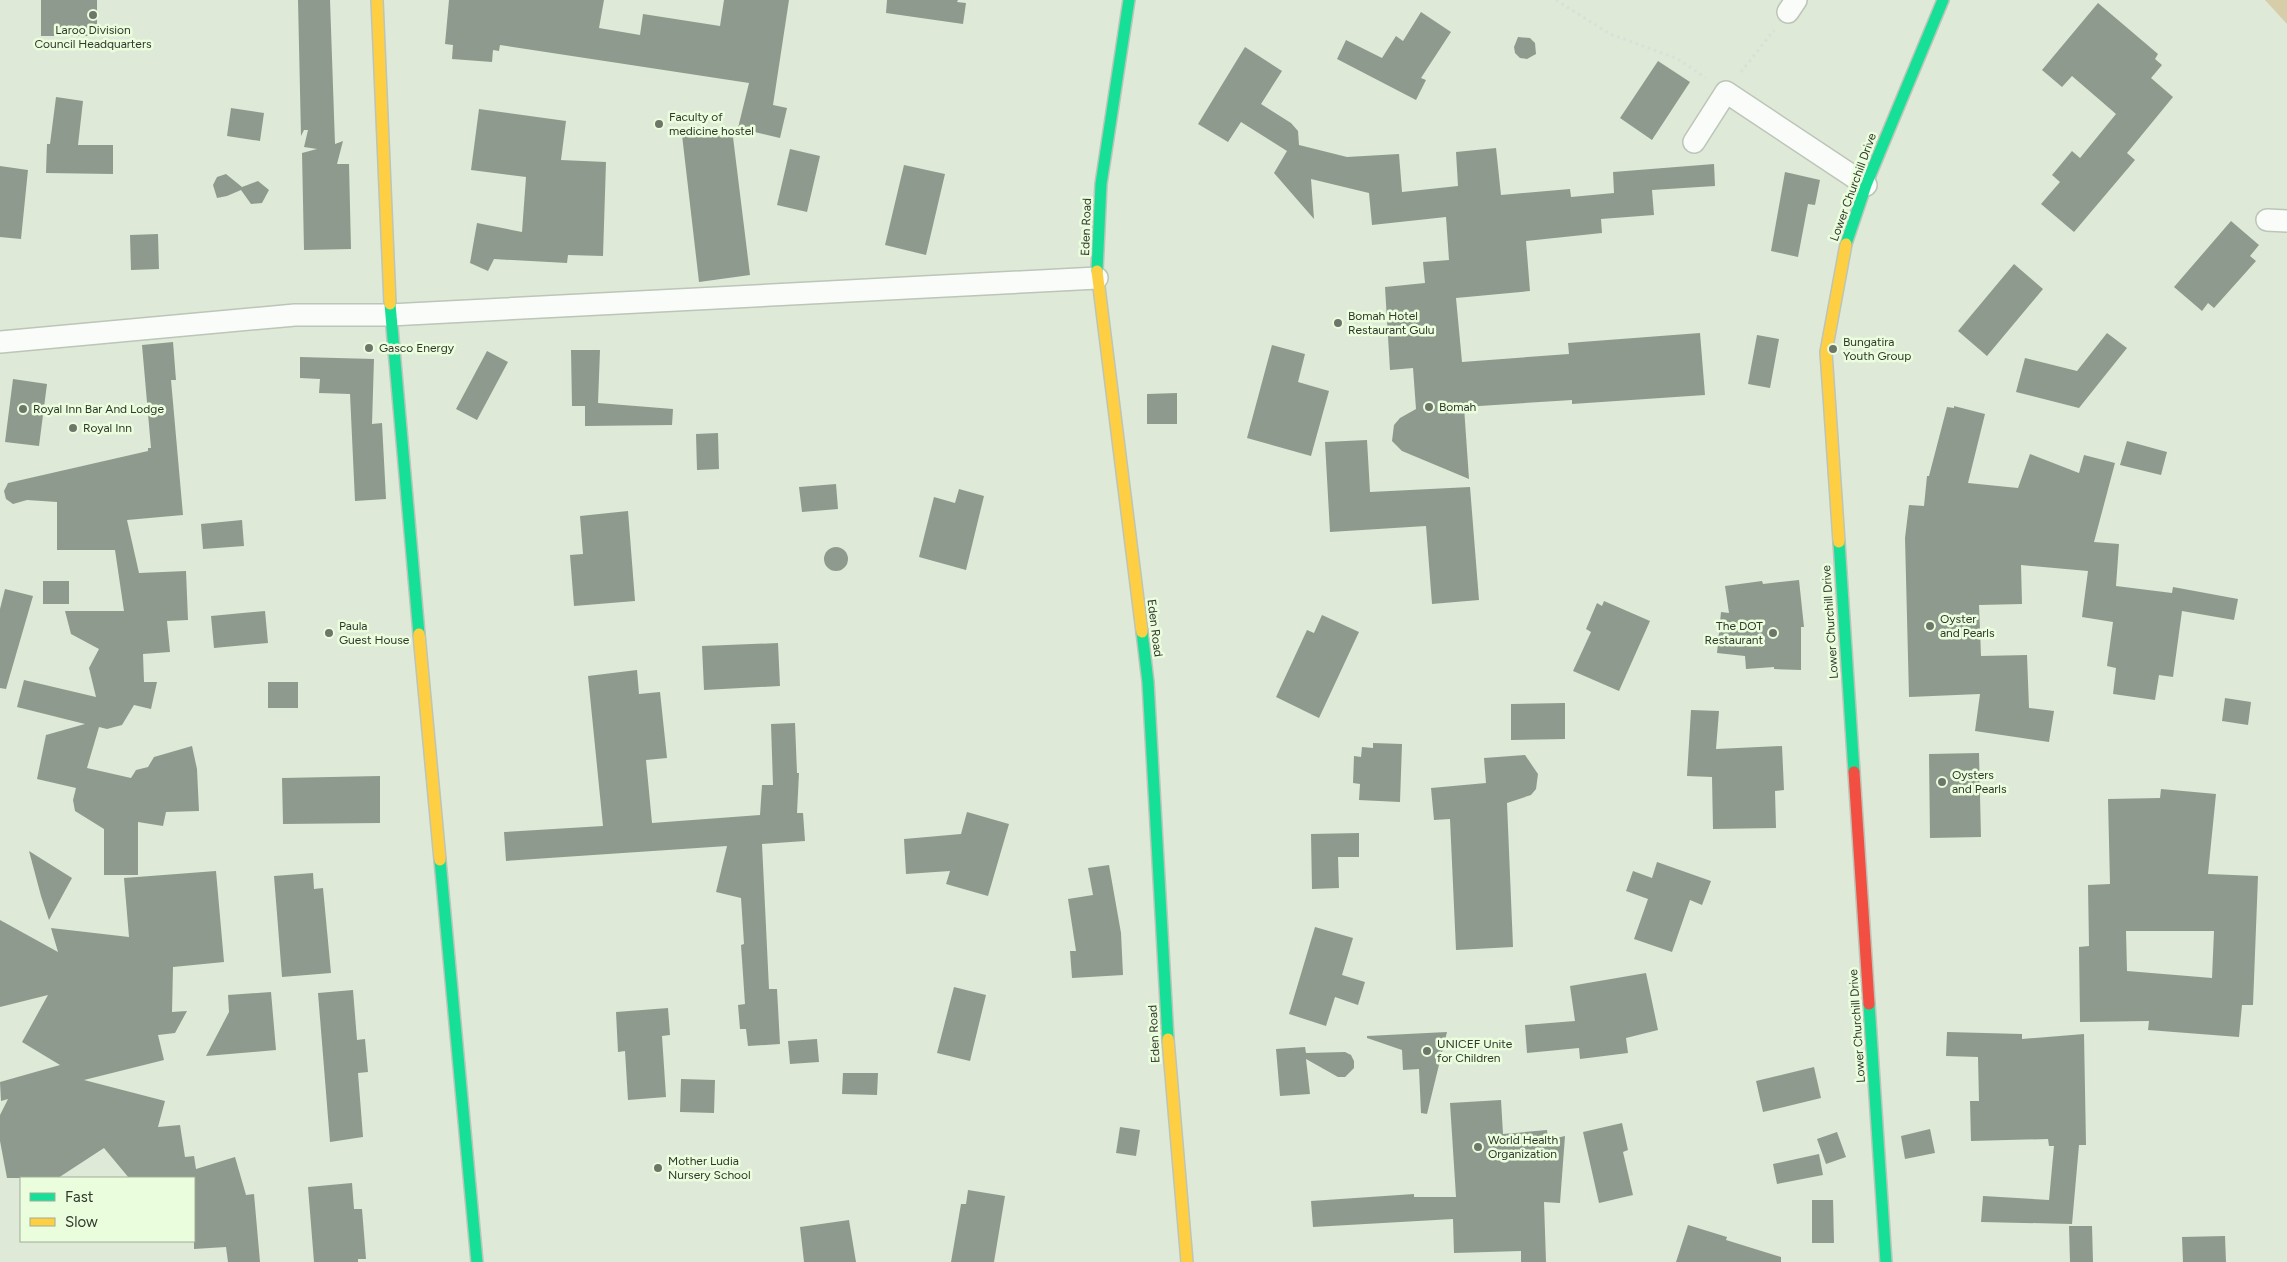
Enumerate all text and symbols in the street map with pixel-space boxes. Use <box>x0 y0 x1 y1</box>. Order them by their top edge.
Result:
marker: Laroo Division Council Headquarters <box>87 9 99 21</box>
place label: Laroo Division Council Headquarters <box>34 23 152 51</box>
place label: Faculty of medicine hostel <box>669 110 754 138</box>
marker: Faculty of medicine hostel <box>653 118 665 130</box>
street label: Lower Churchill Drive <box>1827 131 1879 243</box>
street label: Eden Road <box>1078 198 1094 256</box>
place label: Bomah Hotel Restaurant Gulu <box>1348 309 1435 337</box>
marker: Bomah Hotel Restaurant Gulu <box>1332 317 1344 329</box>
place label: Bungatira Youth Group <box>1843 335 1911 363</box>
place label: Gasco Energy <box>379 341 455 355</box>
marker: Gasco Energy <box>363 342 375 354</box>
marker: Bungatira Youth Group <box>1827 343 1839 355</box>
place label: Bomah <box>1439 400 1477 414</box>
marker: Bomah <box>1423 401 1435 413</box>
place label: Royal Inn Bar And Lodge <box>33 402 164 416</box>
marker: Royal Inn Bar And Lodge <box>17 403 29 415</box>
place label: Royal Inn <box>83 421 132 435</box>
marker: Royal Inn <box>67 422 79 434</box>
street label: Lower Churchill Drive <box>1819 564 1841 679</box>
street label: Eden Road <box>1145 598 1165 658</box>
place label: Oyster and Pearls <box>1940 612 1995 640</box>
place label: Paula Guest House <box>339 619 410 647</box>
place label: The DOT Restaurant <box>1705 619 1763 647</box>
marker: Oyster and Pearls <box>1924 620 1936 632</box>
marker: Paula Guest House <box>323 627 335 639</box>
marker: The DOT Restaurant <box>1767 627 1779 639</box>
place label: Oysters and Pearls <box>1952 768 2007 796</box>
marker: Oysters and Pearls <box>1936 776 1948 788</box>
street label: Lower Churchill Drive <box>1846 968 1868 1083</box>
street label: Eden Road <box>1145 1005 1163 1063</box>
place label: UNICEF Unite for Children <box>1437 1037 1513 1065</box>
marker: UNICEF Unite for Children <box>1421 1045 1433 1057</box>
place label: World Health Organization <box>1488 1133 1559 1161</box>
marker: World Health Organization <box>1472 1141 1484 1153</box>
place label: Mother Ludia Nursery School <box>668 1154 751 1182</box>
marker: Mother Ludia Nursery School <box>652 1162 664 1174</box>
legend <box>20 1177 195 1242</box>
text: Fast <box>65 1188 94 1206</box>
text: Slow <box>65 1213 98 1231</box>

